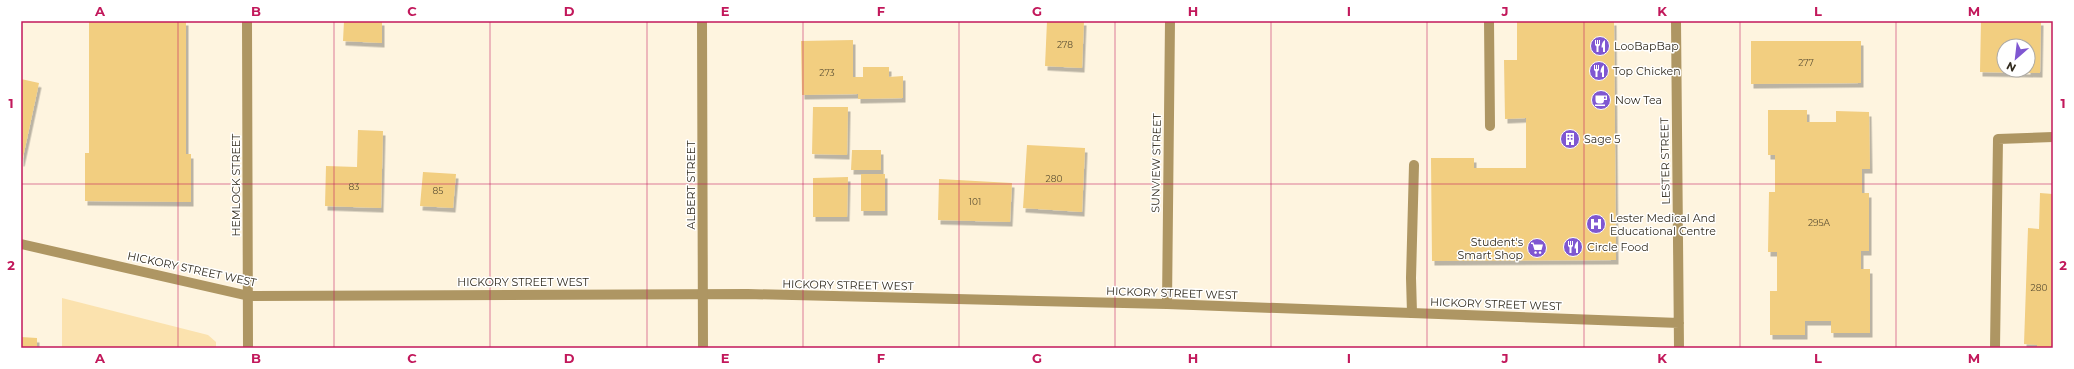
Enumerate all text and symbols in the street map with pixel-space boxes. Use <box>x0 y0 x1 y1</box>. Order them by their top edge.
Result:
text: A <box>94 3 106 19</box>
text: B <box>251 3 261 19</box>
text: C <box>407 3 417 19</box>
text: D <box>564 3 575 19</box>
text: E <box>721 3 730 19</box>
text: F <box>877 3 885 19</box>
text: G <box>1032 3 1042 19</box>
text: H <box>1188 3 1198 19</box>
text: I <box>1347 3 1351 19</box>
text: J <box>1500 3 1509 19</box>
text: K <box>1657 3 1667 19</box>
text: L <box>1814 3 1822 19</box>
text: M <box>1968 3 1980 19</box>
restaurant icon: LooBapBap <box>1589 35 1611 57</box>
north arrow <box>1996 38 2036 78</box>
house number: 278 <box>1057 39 1073 50</box>
place label: LooBapBap <box>1614 39 1679 53</box>
house number: 277 <box>1798 57 1814 68</box>
text: N <box>2004 59 2019 75</box>
restaurant icon: Top Chicken <box>1588 60 1610 82</box>
place label: Top Chicken <box>1613 64 1681 78</box>
house number: 273 <box>819 67 835 78</box>
cafe icon: Now Tea <box>1590 89 1612 111</box>
place label: Now Tea <box>1615 93 1662 107</box>
text: 1 <box>8 95 14 111</box>
text: 1 <box>2060 95 2066 111</box>
street label: SUNVIEW STREET <box>1148 113 1164 213</box>
street label: LESTER STREET <box>1657 117 1673 205</box>
building icon: Sage 5 <box>1559 128 1581 150</box>
place label: Sage 5 <box>1584 132 1621 146</box>
street label: HEMLOCK STREET <box>229 133 243 236</box>
street label: ALBERT STREET <box>684 140 698 230</box>
house number: 280 <box>1046 173 1062 184</box>
house number: 83 <box>349 181 359 192</box>
house number: 85 <box>433 185 443 196</box>
house number: 101 <box>969 196 981 207</box>
place label: Lester Medical And Educational Centre <box>1610 211 1716 238</box>
hospital icon: Lester Medical And Educational Centre <box>1585 213 1607 235</box>
house number: 295A <box>1808 217 1831 228</box>
place label: Student's Smart Shop <box>1458 235 1524 262</box>
restaurant icon: Circle Food <box>1562 236 1584 258</box>
supermarket icon: Student's Smart Shop <box>1526 237 1548 259</box>
place label: Circle Food <box>1587 240 1649 254</box>
street label: HICKORY STREET WEST <box>126 248 258 290</box>
text: 2 <box>7 257 15 273</box>
text: 2 <box>2059 257 2067 273</box>
street label: HICKORY STREET WEST <box>457 275 589 289</box>
street label: HICKORY STREET WEST <box>782 277 915 293</box>
house number: 280 <box>2031 282 2047 293</box>
street label: HICKORY STREET WEST <box>1106 284 1239 302</box>
street label: HICKORY STREET WEST <box>1430 295 1563 313</box>
text: A <box>94 350 106 366</box>
text: B <box>251 350 261 366</box>
text: C <box>407 350 417 366</box>
text: D <box>564 350 575 366</box>
text: E <box>721 350 730 366</box>
text: F <box>877 350 885 366</box>
text: G <box>1032 350 1042 366</box>
text: H <box>1188 350 1198 366</box>
text: I <box>1347 350 1351 366</box>
text: J <box>1500 350 1509 366</box>
text: K <box>1657 350 1667 366</box>
text: L <box>1814 350 1822 366</box>
text: M <box>1968 350 1980 366</box>

